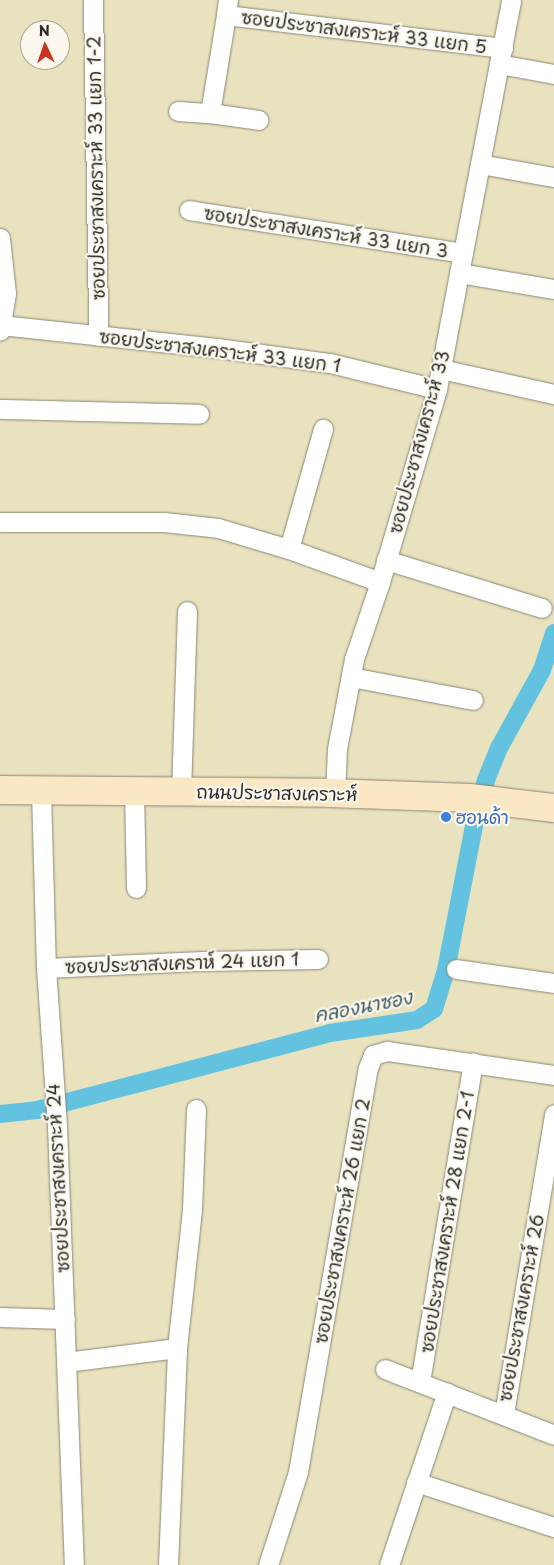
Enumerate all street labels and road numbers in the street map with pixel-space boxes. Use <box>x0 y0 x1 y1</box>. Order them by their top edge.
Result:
street label: ซอยประชาสงเคราะห์ 33 แยก 5 <box>240 6 488 58</box>
street label: ซอยประชาสงเคราะห์ 33 แยก 1-2 <box>83 36 109 300</box>
street label: ซอยประชาสงเคราะห์ 33 แยก 3 <box>202 202 450 262</box>
street label: ซอยประชาสงเคราะห์ 33 แยก 1 <box>98 325 342 377</box>
street label: ซอยประชาสงเคราะห์ 33 <box>384 348 454 536</box>
street label: ถนนประชาสงเคราะห์ <box>196 781 358 805</box>
street label: ซอยประชาสงเคราห์ 24 แยก 1 <box>64 948 300 978</box>
street label: ซอยประชาสงเคราะห์ 24 <box>42 1083 74 1273</box>
street label: ซอยประชาสงเคราะห์ 28 แยก 2-1 <box>416 1089 478 1355</box>
street label: ซอยประชาสงเคราะห์ 26 แยก 2 <box>310 1096 374 1346</box>
street label: ซอยประชาสงเคราะห์ 26 <box>494 1213 548 1403</box>

